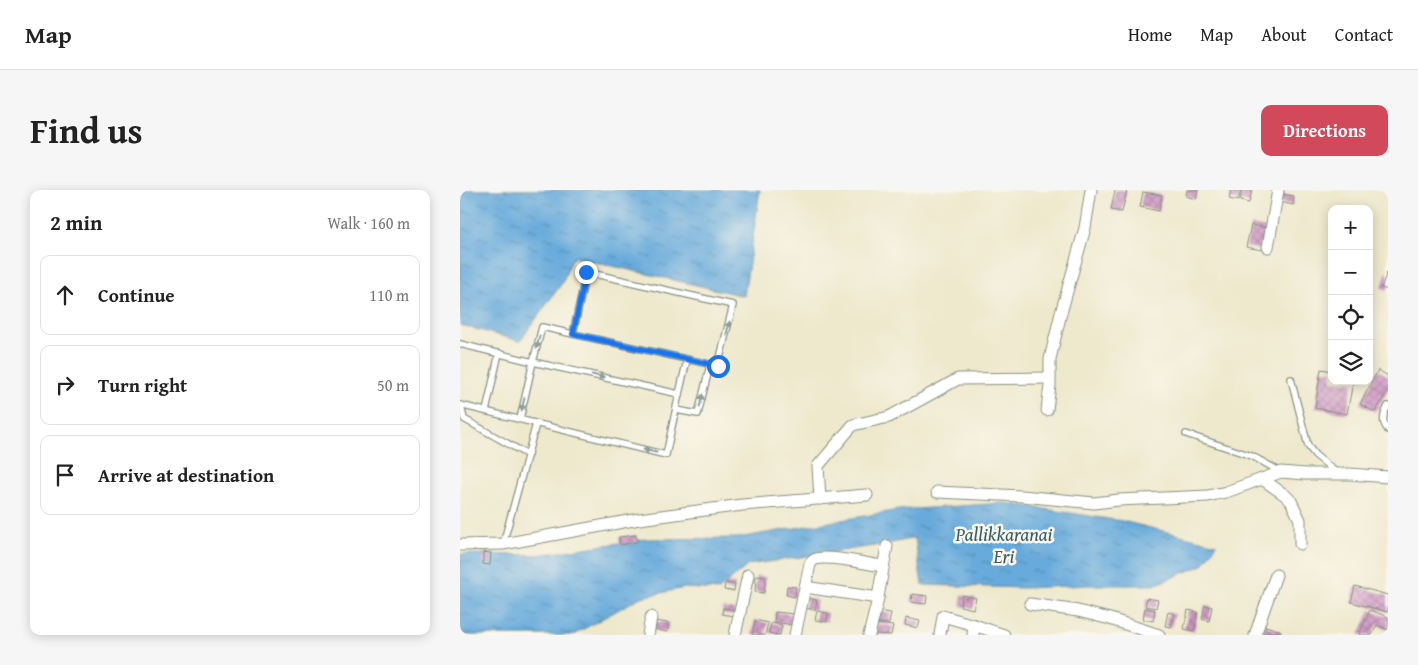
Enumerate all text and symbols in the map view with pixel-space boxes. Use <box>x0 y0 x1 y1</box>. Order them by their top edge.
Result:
text: Map <box>25 17 72 52</box>
text: Home <box>1128 21 1172 48</box>
text: Map <box>1200 21 1233 48</box>
text: About <box>1261 21 1307 48</box>
text: Contact <box>1335 21 1393 48</box>
text: Find us <box>30 105 143 156</box>
button: Directions <box>1261 105 1388 156</box>
map controls <box>1328 205 1373 385</box>
button: + <box>1328 205 1373 250</box>
text: 2 min <box>50 207 102 238</box>
text: Walk · 160 m <box>327 211 410 235</box>
button: − <box>1328 250 1373 295</box>
route end <box>575 261 598 284</box>
icon: ahead <box>51 281 79 309</box>
text: Continue <box>98 281 175 309</box>
text: 110 m <box>369 283 409 307</box>
button: locate <box>1328 295 1373 340</box>
one-way arrow <box>724 320 732 335</box>
one-way arrow <box>534 335 542 350</box>
button: layers <box>1328 340 1373 385</box>
route start <box>707 355 730 378</box>
icon: right <box>51 371 79 399</box>
text: Turn right <box>98 371 187 399</box>
one-way arrow <box>590 372 605 380</box>
text: 50 m <box>377 373 409 397</box>
one-way arrow <box>697 393 705 408</box>
one-way arrow <box>519 396 527 412</box>
one-way arrow <box>642 447 657 455</box>
icon: arrive <box>51 461 79 489</box>
text: Arrive at destination <box>98 461 274 489</box>
water label: Pallikkaranai Eri <box>955 520 1053 570</box>

